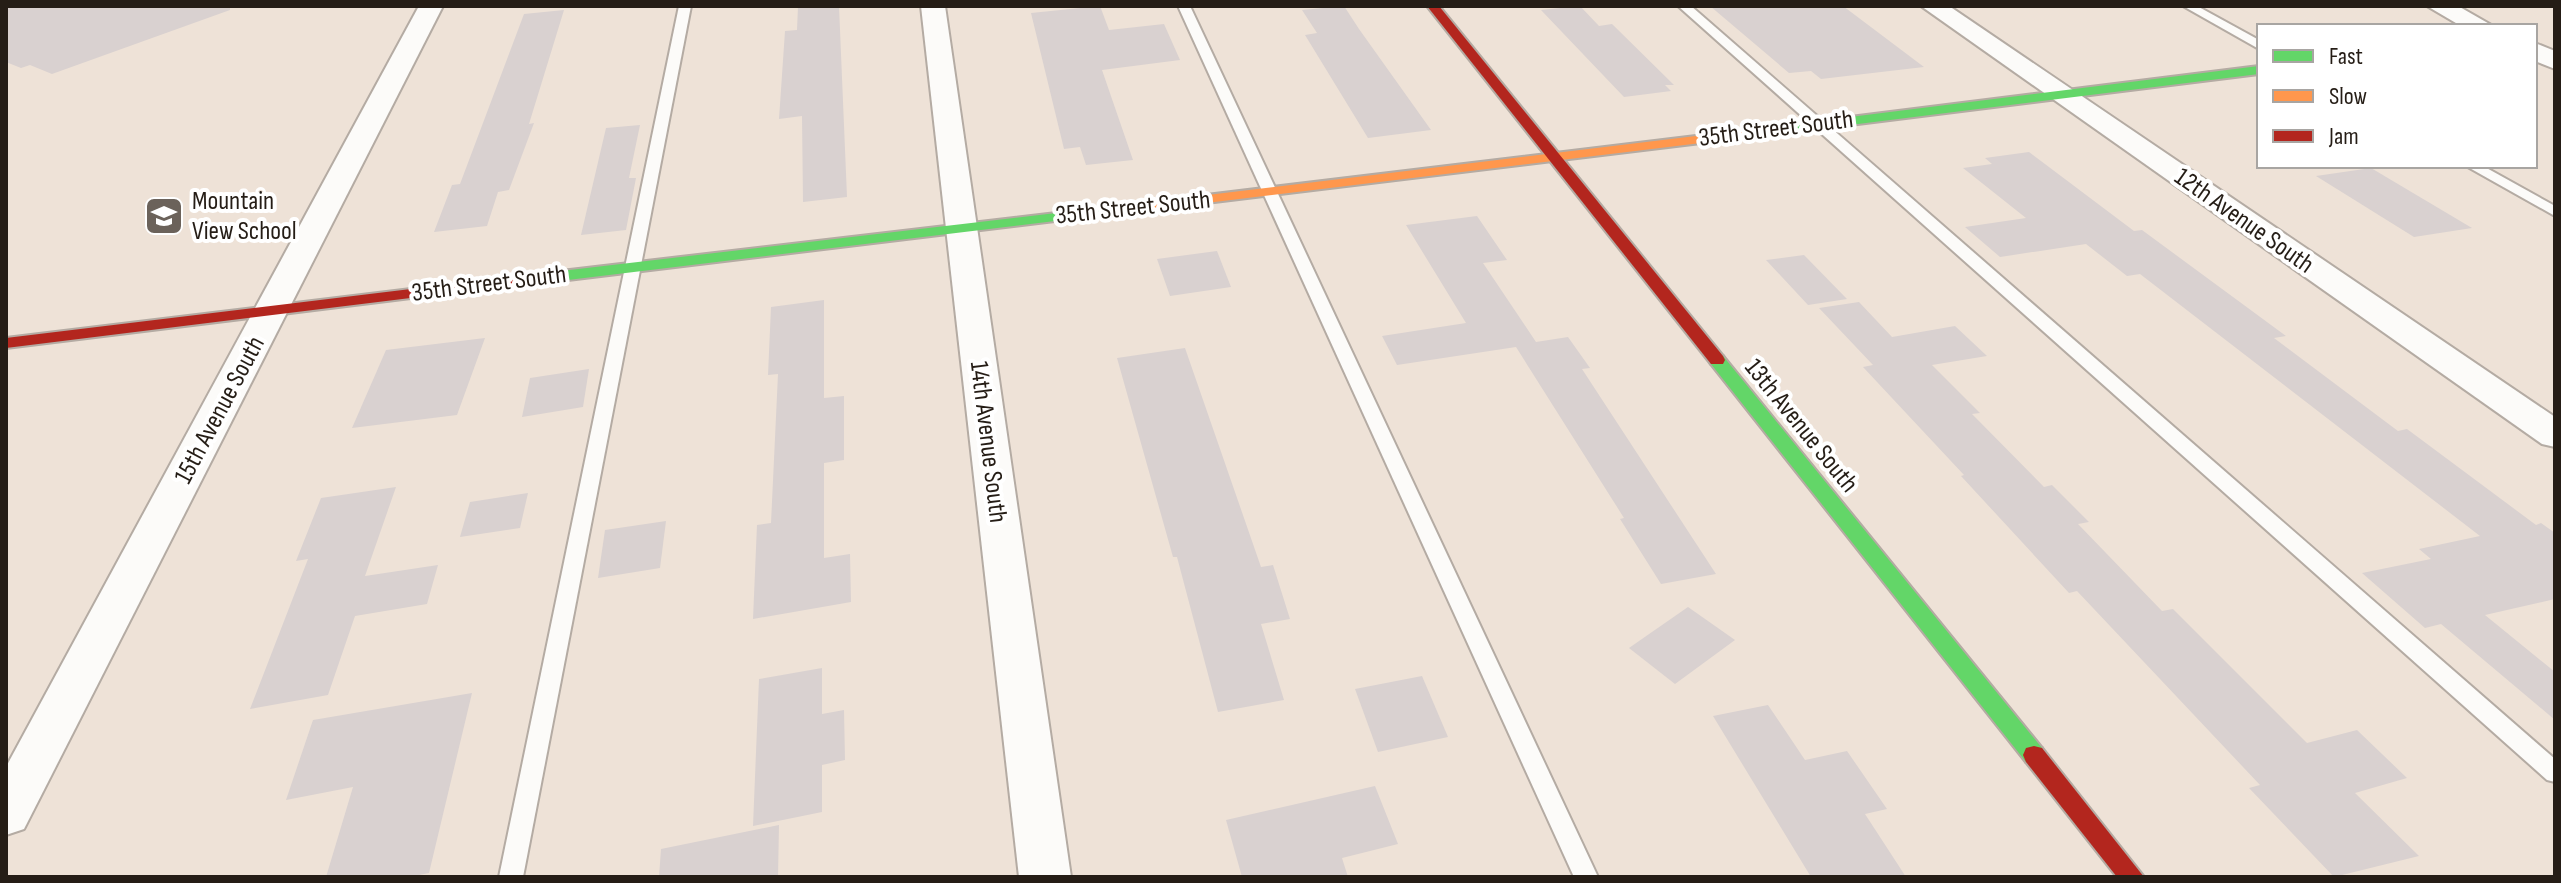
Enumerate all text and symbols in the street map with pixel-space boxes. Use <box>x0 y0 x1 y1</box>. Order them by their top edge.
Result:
legend <box>2257 24 2537 168</box>
text: Fast <box>2329 42 2363 71</box>
text: Slow <box>2329 82 2367 111</box>
street label: 35th Street South <box>1697 104 1855 154</box>
text: Jam <box>2328 122 2359 151</box>
street label: 12th Avenue South <box>2168 162 2320 280</box>
street label: 35th Street South <box>1054 184 1212 232</box>
place label: Mountain View School <box>192 186 297 247</box>
school or university icon: Mountain View School <box>143 195 185 237</box>
street label: 35th Street South <box>410 259 568 309</box>
street label: 15th Avenue South <box>168 331 272 489</box>
street label: 13th Avenue South <box>1738 353 1864 499</box>
street label: 14th Avenue South <box>963 359 1013 525</box>

